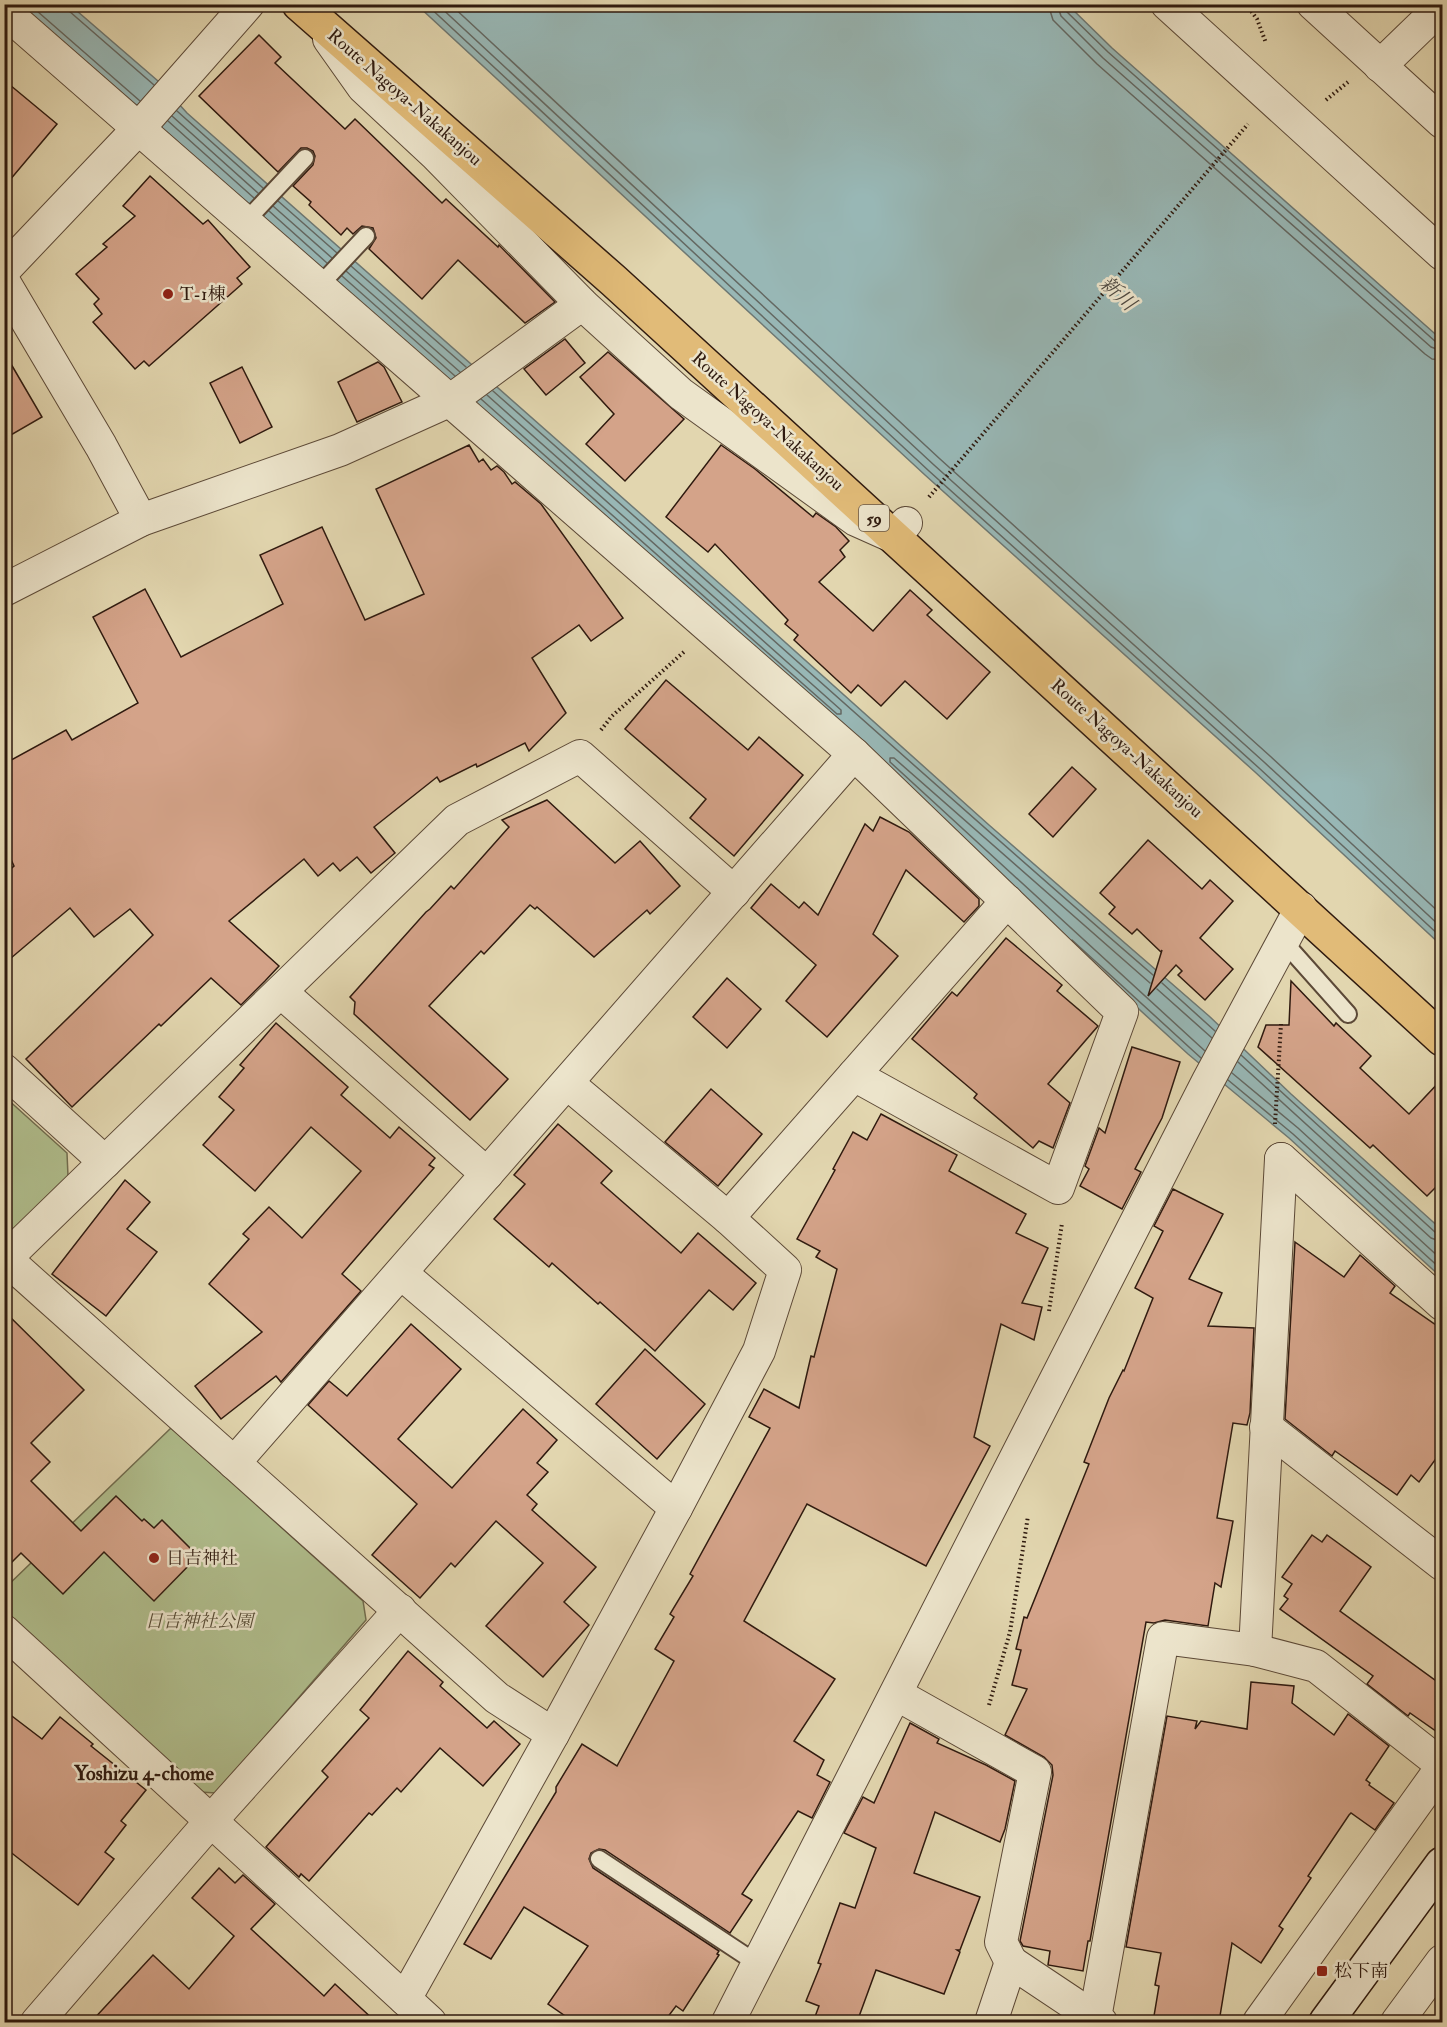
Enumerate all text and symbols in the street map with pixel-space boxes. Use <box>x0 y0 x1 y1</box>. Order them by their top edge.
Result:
street label: Route Nagoya-Nakakanjou <box>323 24 487 171</box>
water label: 新川 <box>1094 271 1142 317</box>
place label: T-1棟 <box>180 283 225 306</box>
marker: T-1棟 <box>161 287 175 301</box>
street label: Route Nagoya-Nakakanjou <box>687 347 849 496</box>
road number: 59 <box>859 505 889 531</box>
street label: Route Nagoya-Nakakanjou <box>1046 674 1208 823</box>
place label: 日吉神社 <box>166 1547 238 1570</box>
marker: 日吉神社 <box>147 1551 161 1565</box>
park label: 日吉神社公園 <box>145 1610 256 1633</box>
district label: Yoshizu 4-chome <box>73 1761 214 1786</box>
place label: 松下南 <box>1334 1960 1388 1983</box>
marker: 松下南 <box>1315 1964 1329 1978</box>

